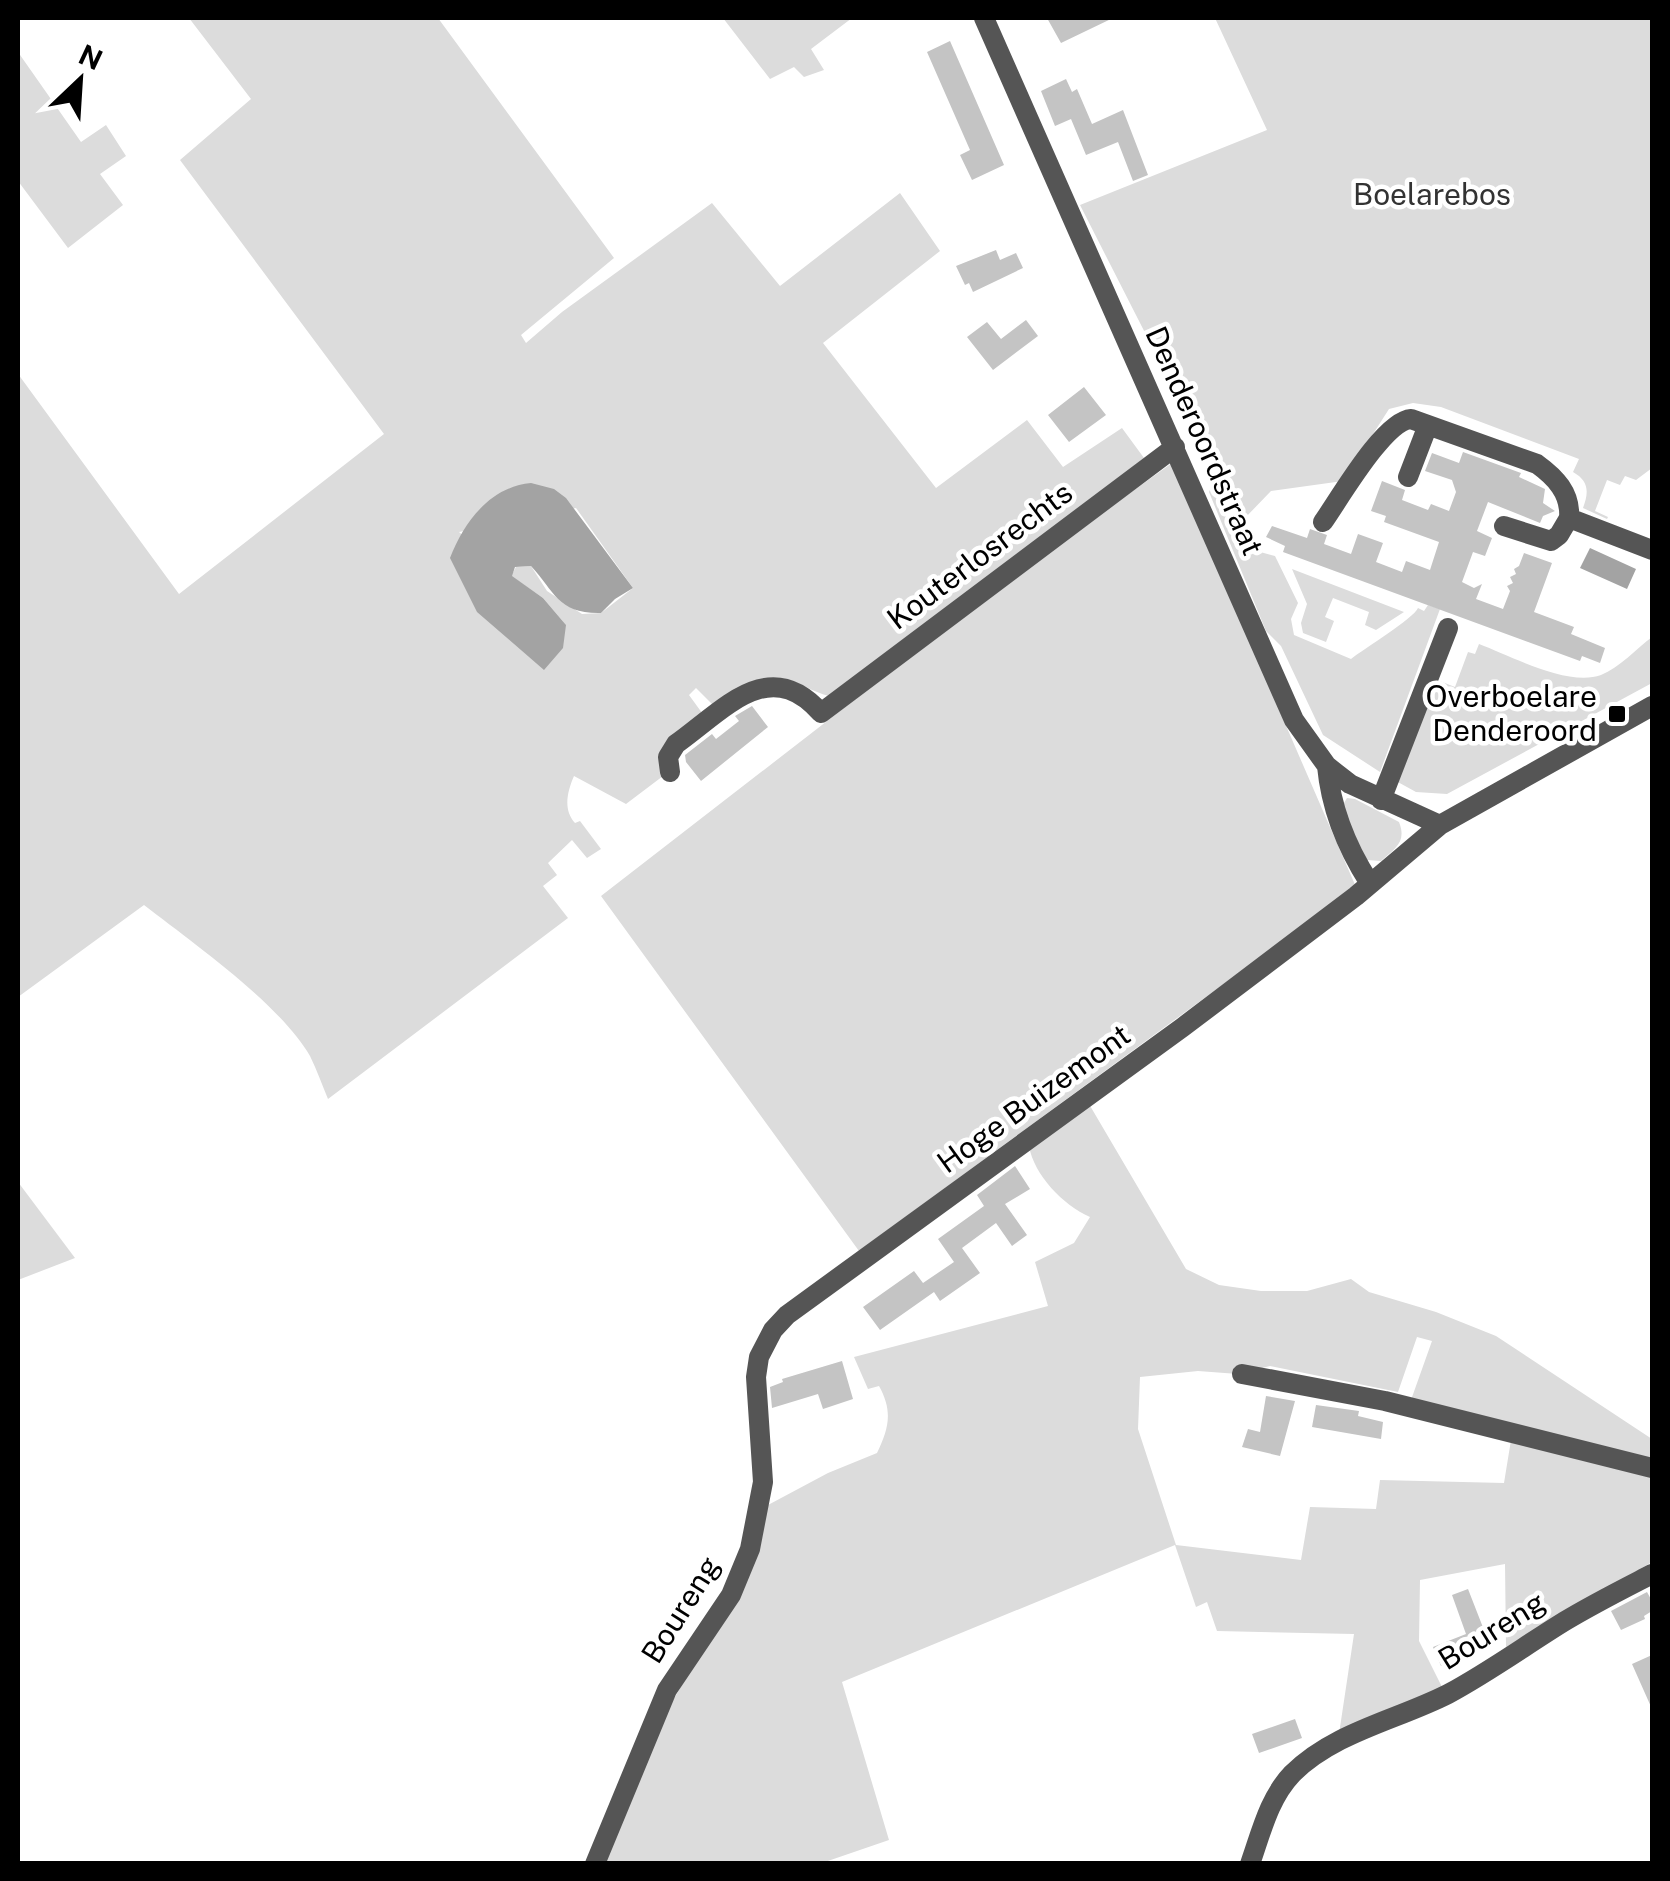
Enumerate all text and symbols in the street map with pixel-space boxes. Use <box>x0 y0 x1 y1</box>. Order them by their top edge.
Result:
north arrow <box>30 30 130 130</box>
text: N <box>74 37 108 76</box>
park label: Boelarebos <box>1353 176 1511 212</box>
street label: Denderoordstraat <box>1138 321 1272 561</box>
street label: Kouterlosrechts <box>880 474 1079 636</box>
place label: Overboelare Denderoord <box>1426 678 1597 748</box>
marker: Overboelare Denderoord <box>1606 703 1628 725</box>
street label: Hoge Buizemont <box>930 1016 1137 1180</box>
street label: Boureng <box>633 1549 727 1670</box>
street label: Boureng <box>1431 1583 1552 1677</box>

